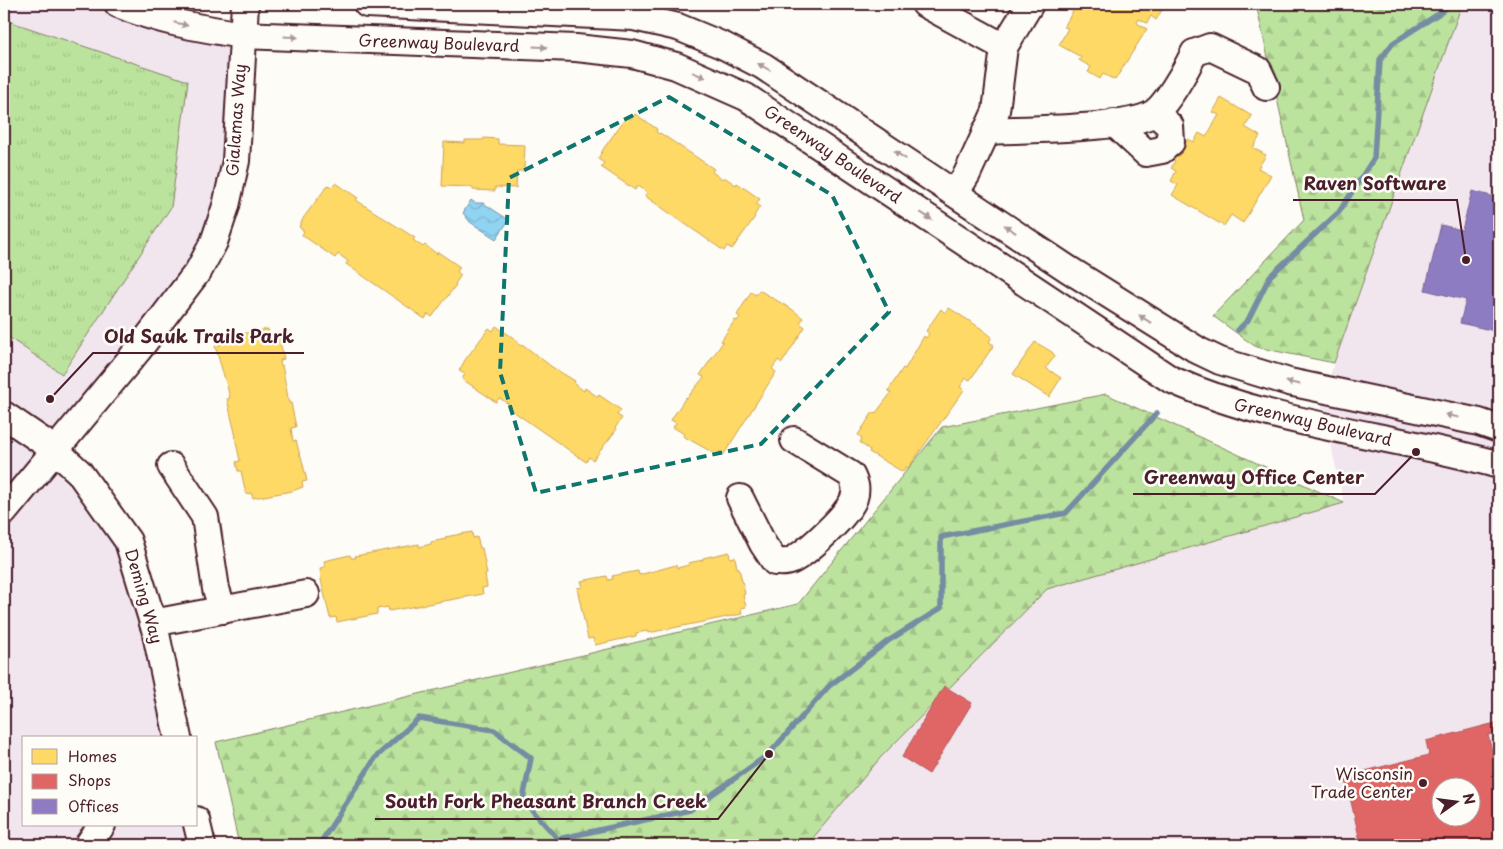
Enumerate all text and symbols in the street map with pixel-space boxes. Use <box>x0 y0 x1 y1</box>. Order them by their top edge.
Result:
one-way arrow <box>173 20 188 28</box>
street label: Greenway Boulevard <box>358 27 520 57</box>
one-way arrow <box>283 33 299 41</box>
one-way arrow <box>533 43 549 51</box>
one-way arrow <box>757 62 771 71</box>
street label: Gialamas Way <box>219 63 251 177</box>
one-way arrow <box>692 71 706 79</box>
street label: Greenway Boulevard <box>760 98 907 208</box>
one-way arrow <box>893 150 907 160</box>
callout: Raven Software <box>1293 167 1457 200</box>
text: Raven Software <box>1303 169 1447 196</box>
one-way arrow <box>919 211 933 221</box>
one-way arrow <box>1003 224 1017 234</box>
one-way arrow <box>1139 314 1152 323</box>
callout: Old Sauk Trails Park <box>93 320 304 353</box>
text: Old Sauk Trails Park <box>104 322 294 349</box>
one-way arrow <box>1286 379 1301 387</box>
street label: Greenway Boulevard <box>1232 391 1395 451</box>
one-way arrow <box>1445 412 1460 420</box>
callout: Greenway Office Center <box>1133 461 1375 494</box>
text: Greenway Office Center <box>1144 463 1365 490</box>
street label: Deming Way <box>120 545 170 646</box>
legend <box>22 736 198 826</box>
text: Homes <box>68 744 117 767</box>
place label: Wisconsin Trade Center <box>1311 761 1414 803</box>
text: Shops <box>68 768 111 791</box>
north arrow <box>1430 776 1480 826</box>
marker: Wisconsin Trade Center <box>1417 777 1429 789</box>
callout: South Fork Pheasant Branch Creek <box>375 786 718 819</box>
text: South Fork Pheasant Branch Creek <box>385 787 707 814</box>
text: N <box>1458 791 1481 807</box>
text: Offices <box>68 794 119 817</box>

